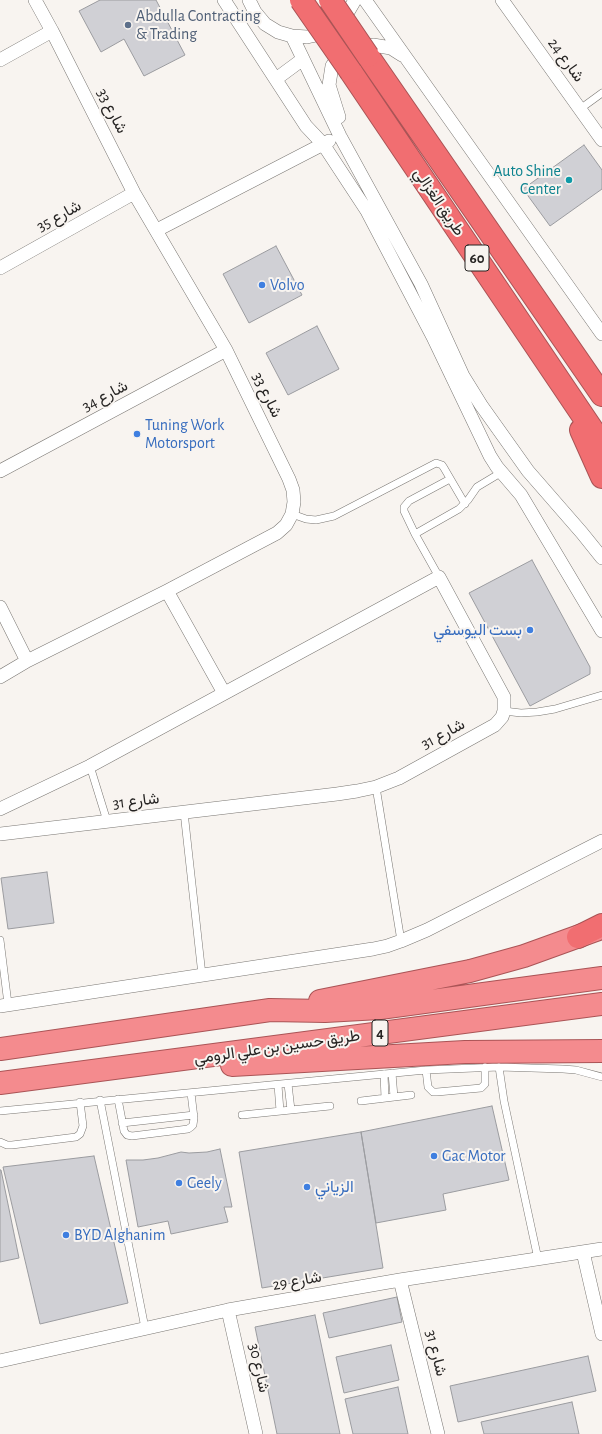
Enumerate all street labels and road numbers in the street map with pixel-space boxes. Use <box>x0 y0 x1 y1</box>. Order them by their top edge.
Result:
street label: شارع 24 <box>544 34 588 86</box>
street label: شارع 33 <box>93 85 131 137</box>
street label: طريق الغزالي <box>409 164 469 240</box>
street label: شارع 35 <box>33 196 85 236</box>
road number: 60 <box>465 245 489 271</box>
street label: شارع 33 <box>248 369 286 421</box>
street label: شارع 34 <box>79 376 131 416</box>
street label: شارع 31 <box>418 715 468 753</box>
street label: شارع 31 <box>112 789 160 813</box>
road number: 4 <box>372 1020 388 1046</box>
street label: طريق حسين بن علي الرومي <box>193 1026 361 1068</box>
street label: شارع 29 <box>271 1267 323 1295</box>
street label: شارع 31 <box>421 1328 451 1378</box>
street label: شارع 30 <box>244 1342 274 1394</box>

